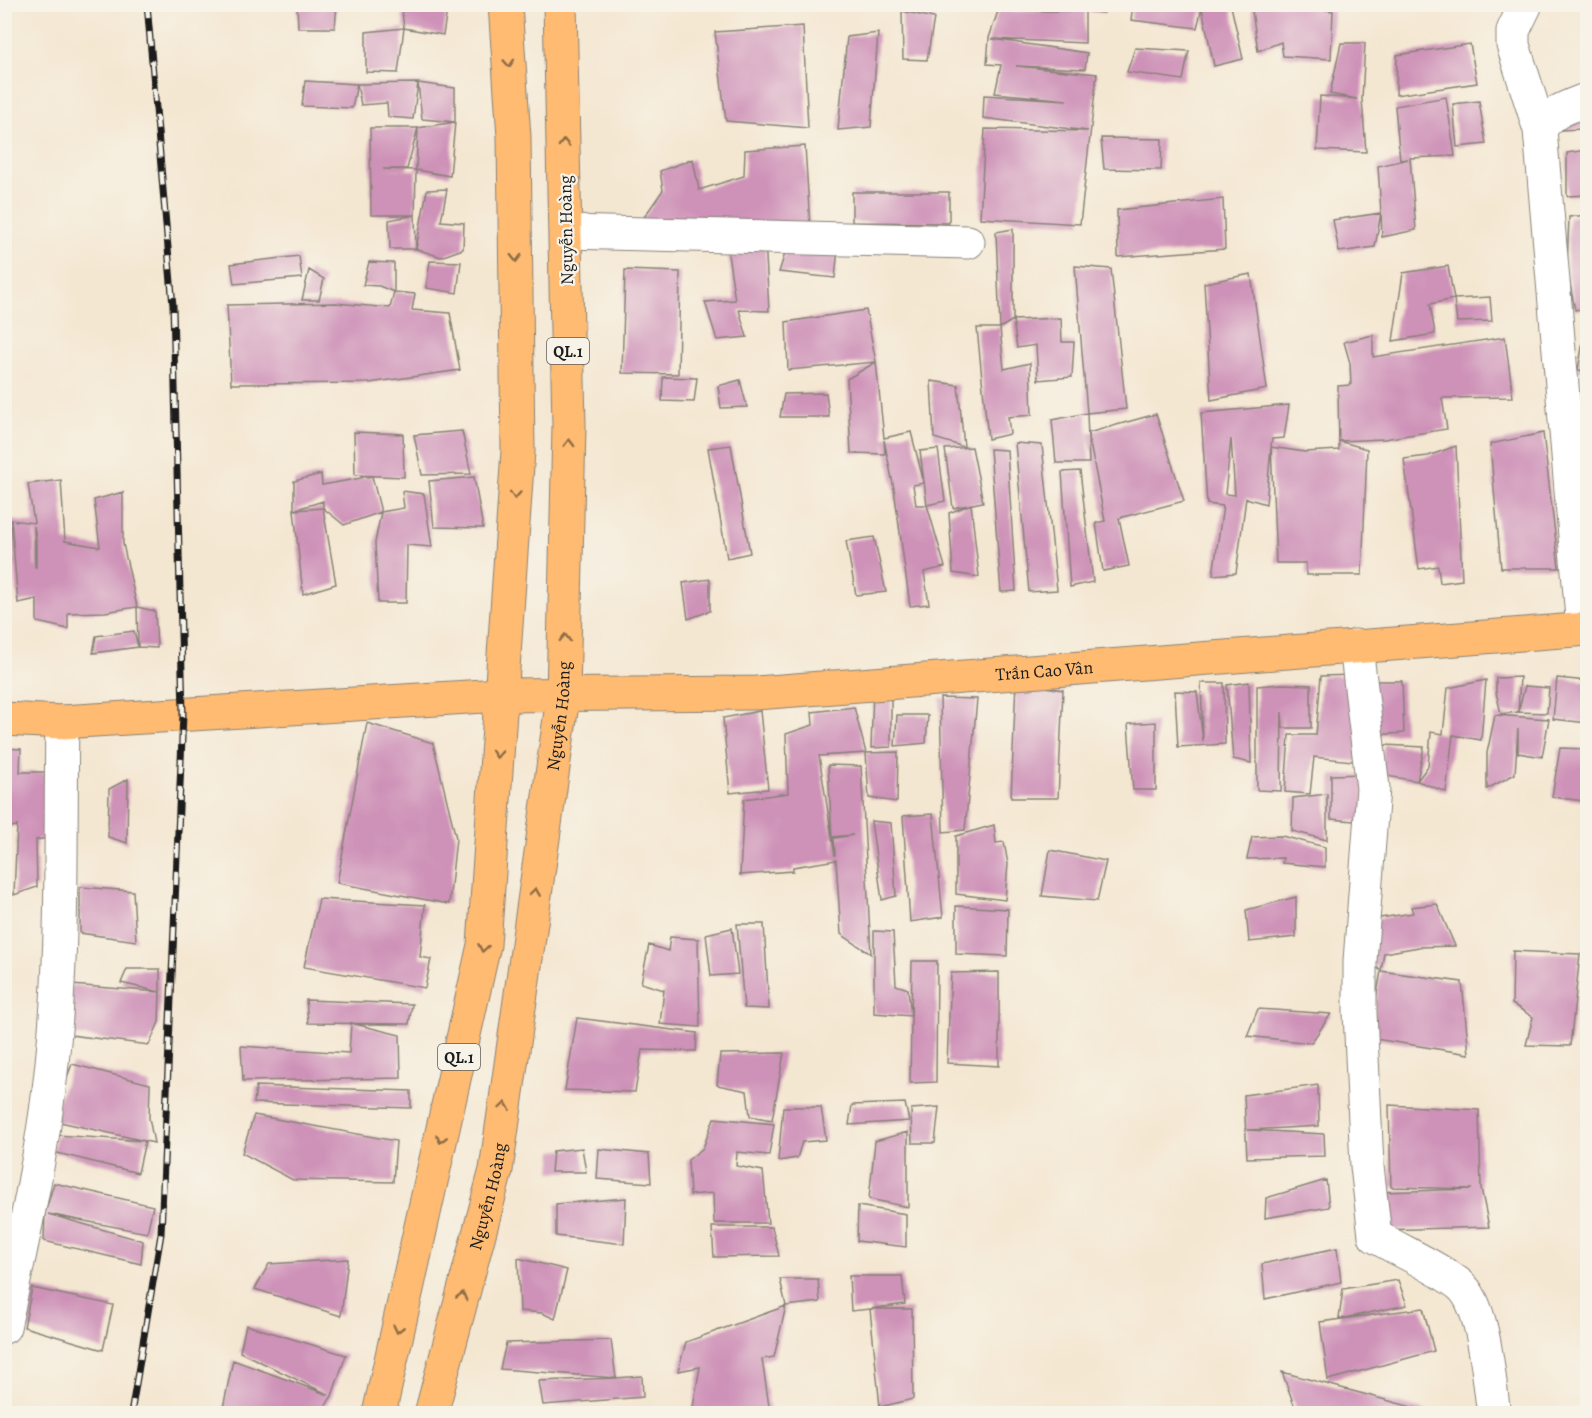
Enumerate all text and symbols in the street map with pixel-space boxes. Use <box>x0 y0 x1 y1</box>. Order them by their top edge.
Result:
one-way arrow <box>502 58 515 67</box>
one-way arrow <box>558 139 570 148</box>
street label: Nguyễn Hoàng <box>553 175 579 285</box>
one-way arrow <box>509 253 522 262</box>
road number: QL.1 <box>547 338 589 364</box>
one-way arrow <box>563 439 575 448</box>
one-way arrow <box>508 490 521 499</box>
one-way arrow <box>558 634 571 643</box>
street label: Trần Cao Vân <box>995 655 1094 687</box>
street label: Nguyễn Hoàng <box>541 661 576 772</box>
one-way arrow <box>491 749 504 758</box>
one-way arrow <box>529 888 541 897</box>
one-way arrow <box>477 944 489 953</box>
road number: QL.1 <box>438 1044 480 1070</box>
one-way arrow <box>498 1101 510 1111</box>
one-way arrow <box>435 1133 448 1143</box>
street label: Nguyễn Hoàng <box>463 1141 512 1253</box>
one-way arrow <box>455 1291 467 1302</box>
one-way arrow <box>392 1324 405 1334</box>

